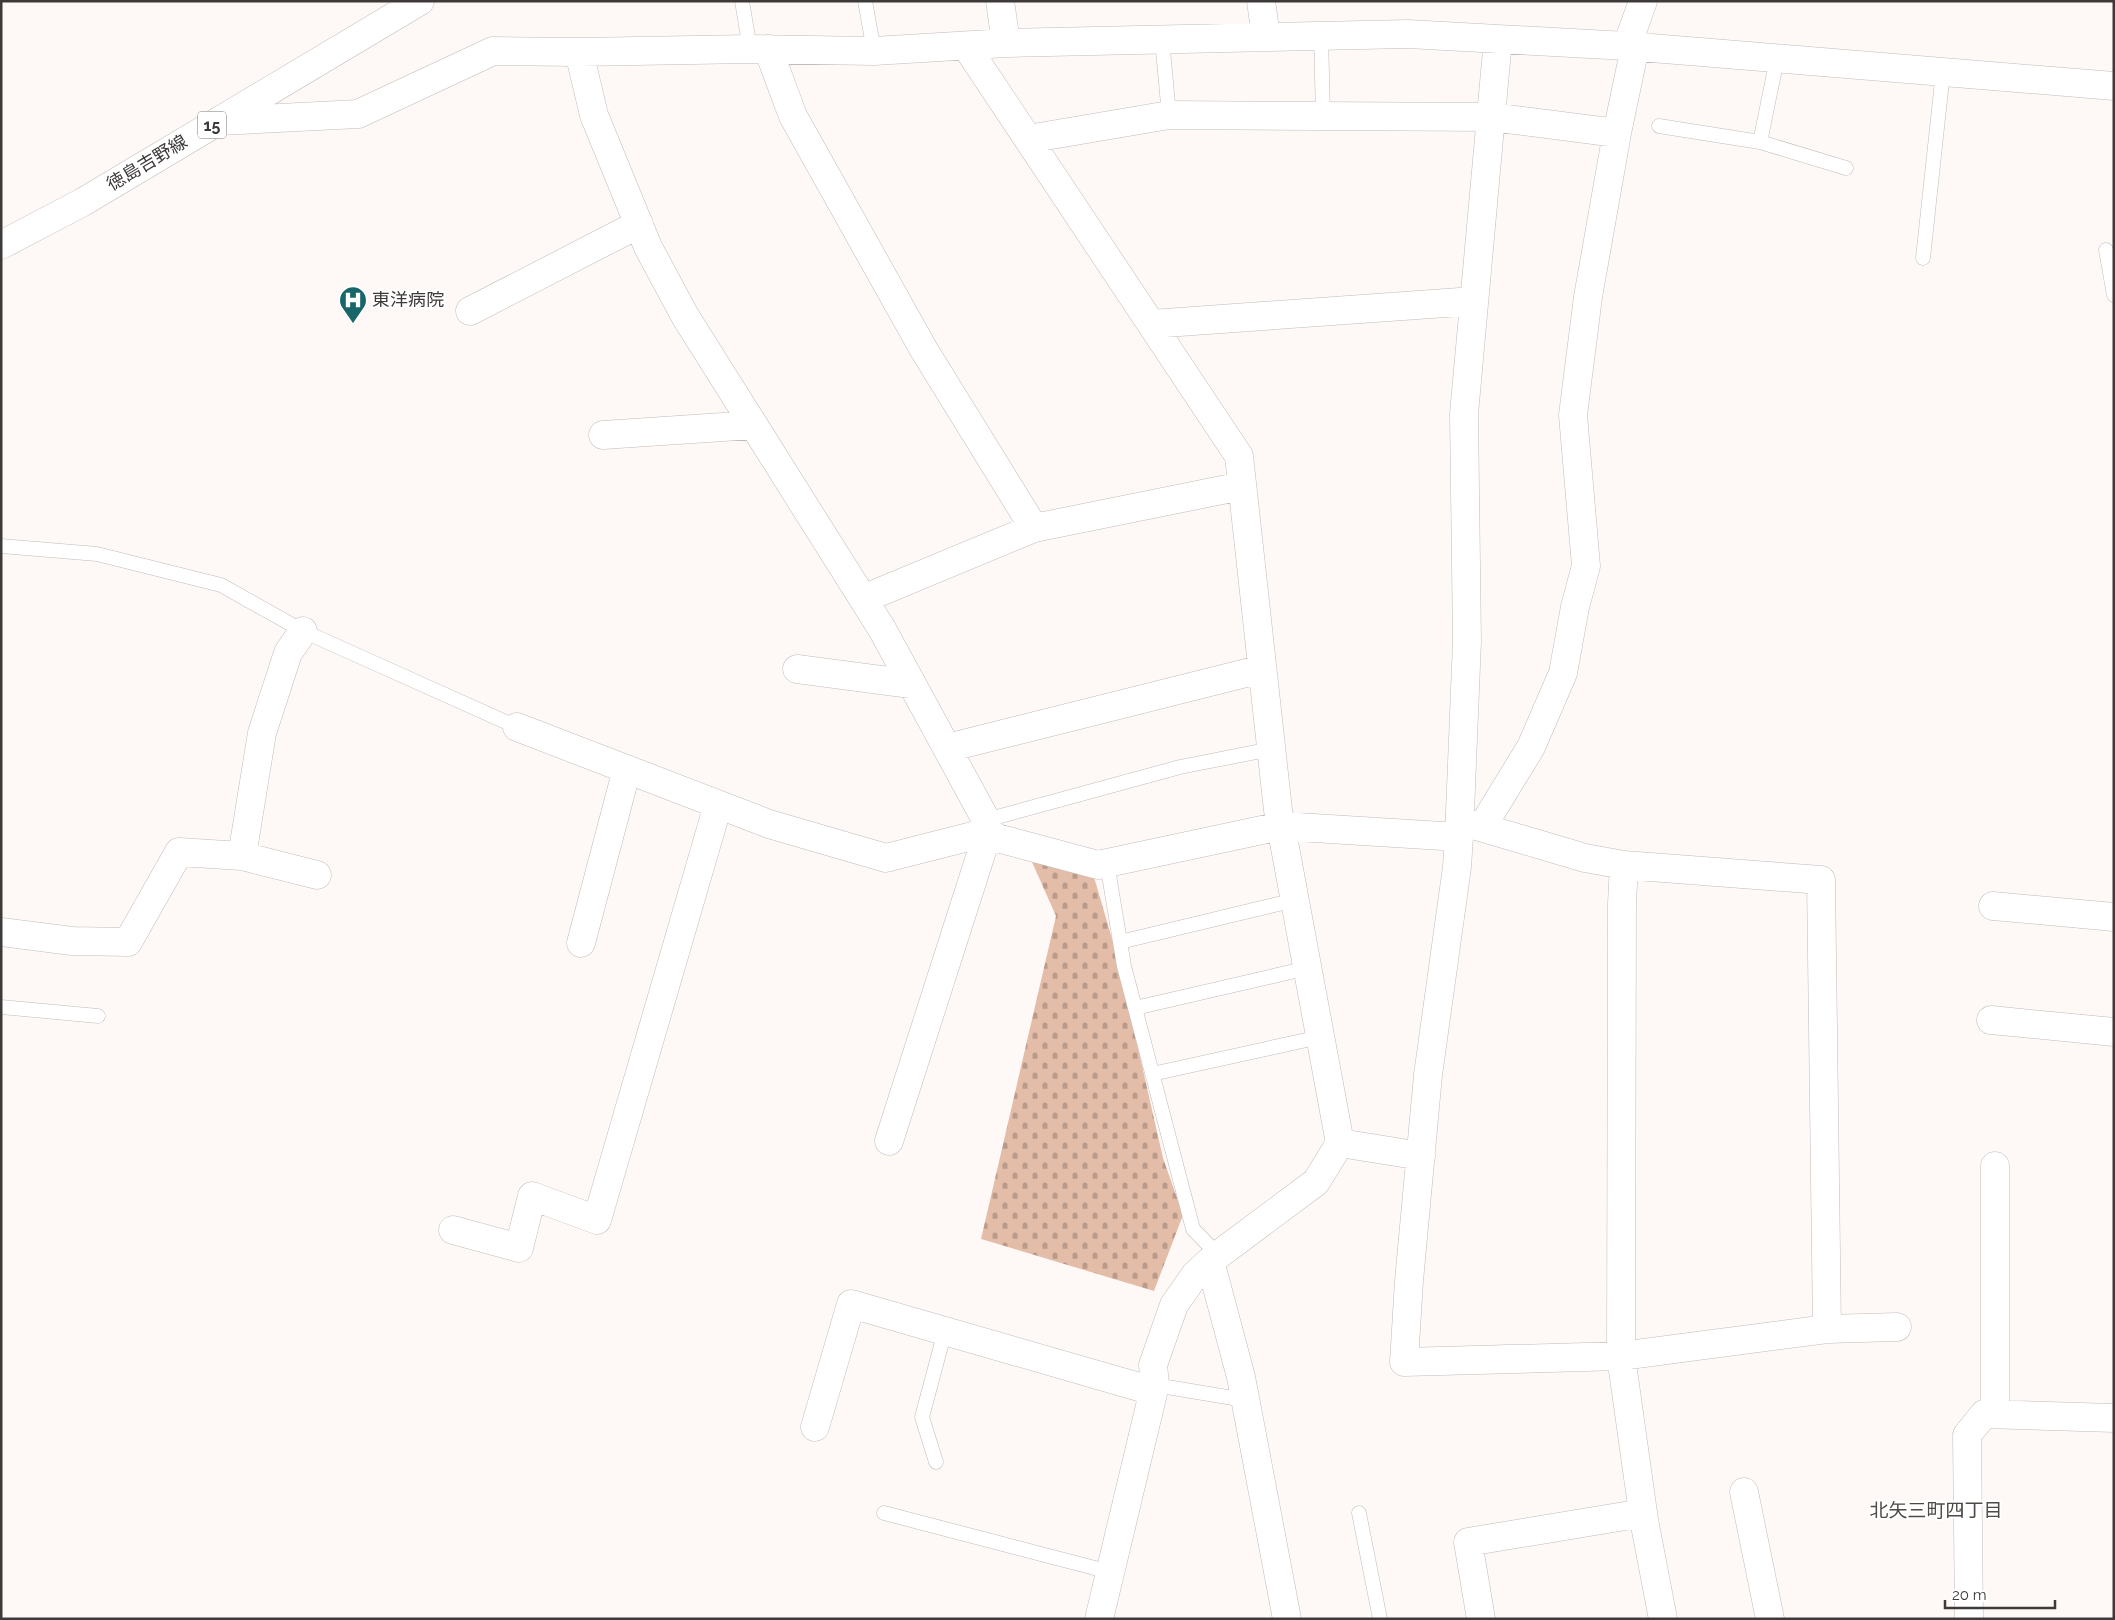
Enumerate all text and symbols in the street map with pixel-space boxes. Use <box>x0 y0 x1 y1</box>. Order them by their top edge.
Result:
road number: 15 <box>198 112 226 138</box>
street label: 徳島吉野線 <box>103 130 191 195</box>
hospital icon: 東洋病院 <box>338 285 368 324</box>
place label: 東洋病院 <box>372 289 444 310</box>
district label: 北矢三町四丁目 <box>1869 1499 2003 1521</box>
scale bar <box>1945 1578 2055 1610</box>
text: 20 m <box>1952 1586 1987 1604</box>

